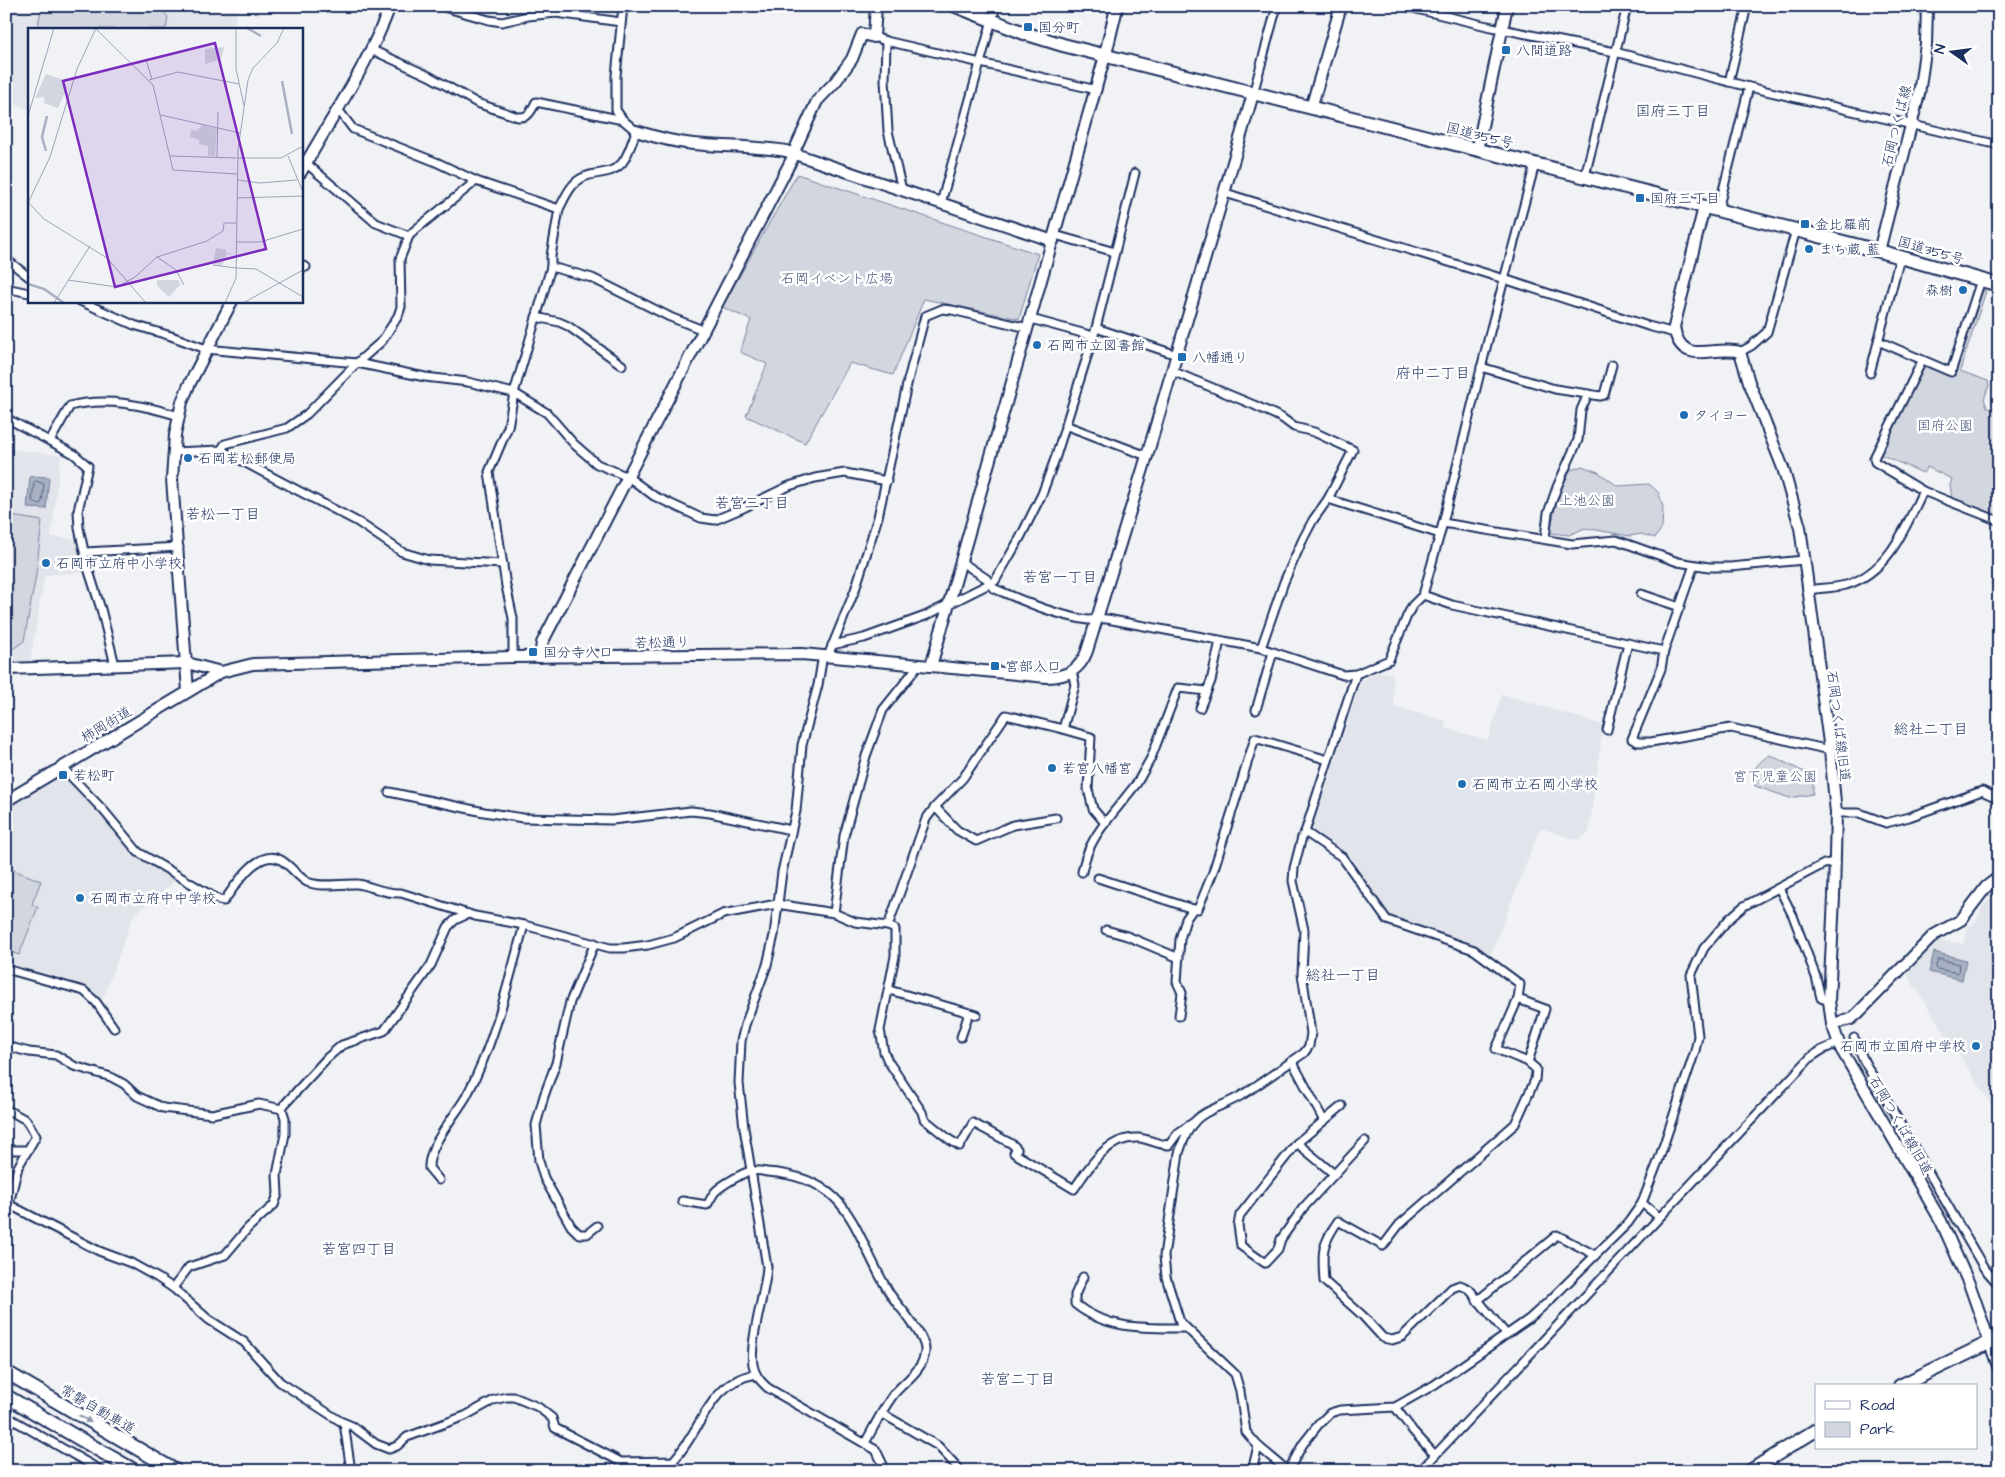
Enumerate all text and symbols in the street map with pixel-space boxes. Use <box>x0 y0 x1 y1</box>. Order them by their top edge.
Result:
place label: 国分町 <box>1038 18 1080 38</box>
marker: 国分町 <box>1022 21 1034 33</box>
inset map <box>28 28 302 302</box>
north arrow <box>1928 28 1978 78</box>
place label: 八間道路 <box>1516 41 1572 61</box>
text: N <box>1930 42 1951 56</box>
marker: 八間道路 <box>1500 44 1512 56</box>
street label: 石岡つくば線 <box>1877 83 1917 169</box>
district label: 国府三丁目 <box>1635 101 1711 122</box>
street label: 国道355号 <box>1444 118 1516 154</box>
place label: 国府三丁目 <box>1650 189 1720 209</box>
marker: 国府三丁目 <box>1634 192 1646 204</box>
place label: 金比羅前 <box>1815 215 1871 235</box>
marker: 金比羅前 <box>1799 218 1811 230</box>
street label: 国道355号 <box>1895 232 1967 270</box>
place label: まち蔵 藍 <box>1819 240 1881 260</box>
marker: まち蔵 藍 <box>1803 243 1815 255</box>
park label: 石岡イベント広場 <box>781 269 893 289</box>
place label: 森樹 <box>1925 281 1953 301</box>
marker: 森樹 <box>1957 284 1969 296</box>
place label: 石岡市立図書館 <box>1047 336 1145 356</box>
marker: 石岡市立図書館 <box>1031 339 1043 351</box>
place label: 八幡通り <box>1192 348 1248 368</box>
marker: 八幡通り <box>1176 351 1188 363</box>
district label: 府中二丁目 <box>1395 363 1471 384</box>
place label: タイヨー <box>1694 406 1749 426</box>
marker: タイヨー <box>1678 409 1690 421</box>
park label: 国府公園 <box>1917 416 1973 436</box>
place label: 石岡若松郵便局 <box>198 449 296 469</box>
marker: 石岡若松郵便局 <box>182 452 194 464</box>
park label: 上池公園 <box>1559 491 1615 511</box>
district label: 若宮三丁目 <box>714 493 790 514</box>
district label: 若松一丁目 <box>185 504 261 525</box>
place label: 石岡市立府中小学校 <box>56 554 182 574</box>
marker: 石岡市立府中小学校 <box>40 557 52 569</box>
district label: 若宮一丁目 <box>1022 567 1098 588</box>
street label: 若松通り <box>634 633 690 653</box>
place label: 国分寺入口 <box>543 643 613 663</box>
marker: 国分寺入口 <box>527 646 539 658</box>
place label: 宮部入口 <box>1005 657 1061 677</box>
marker: 宮部入口 <box>989 660 1001 672</box>
street label: 石岡つくば線旧道 <box>1821 669 1855 783</box>
street label: 柿岡街道 <box>77 702 136 748</box>
district label: 総社二丁目 <box>1893 719 1969 740</box>
place label: 若宮八幡宮 <box>1062 759 1132 779</box>
marker: 若宮八幡宮 <box>1046 762 1058 774</box>
place label: 若松町 <box>73 766 115 786</box>
park label: 宮下児童公園 <box>1733 767 1817 787</box>
marker: 若松町 <box>57 769 69 781</box>
place label: 石岡市立石岡小学校 <box>1472 775 1598 795</box>
marker: 石岡市立石岡小学校 <box>1456 778 1468 790</box>
place label: 石岡市立府中中学校 <box>90 889 216 909</box>
marker: 石岡市立府中中学校 <box>74 892 86 904</box>
district label: 総社一丁目 <box>1305 965 1381 986</box>
place label: 石岡市立国府中学校 <box>1840 1037 1966 1057</box>
marker: 石岡市立国府中学校 <box>1970 1040 1982 1052</box>
street label: 石岡つくば線旧道 <box>1863 1072 1937 1179</box>
district label: 若宮四丁目 <box>321 1239 397 1260</box>
district label: 若宮二丁目 <box>980 1369 1056 1390</box>
street label: 常磐自動車道 <box>56 1380 139 1440</box>
legend <box>1815 1384 1978 1450</box>
text: Road <box>1860 1395 1895 1416</box>
one-way arrow <box>79 1414 92 1423</box>
text: Park <box>1860 1419 1895 1440</box>

